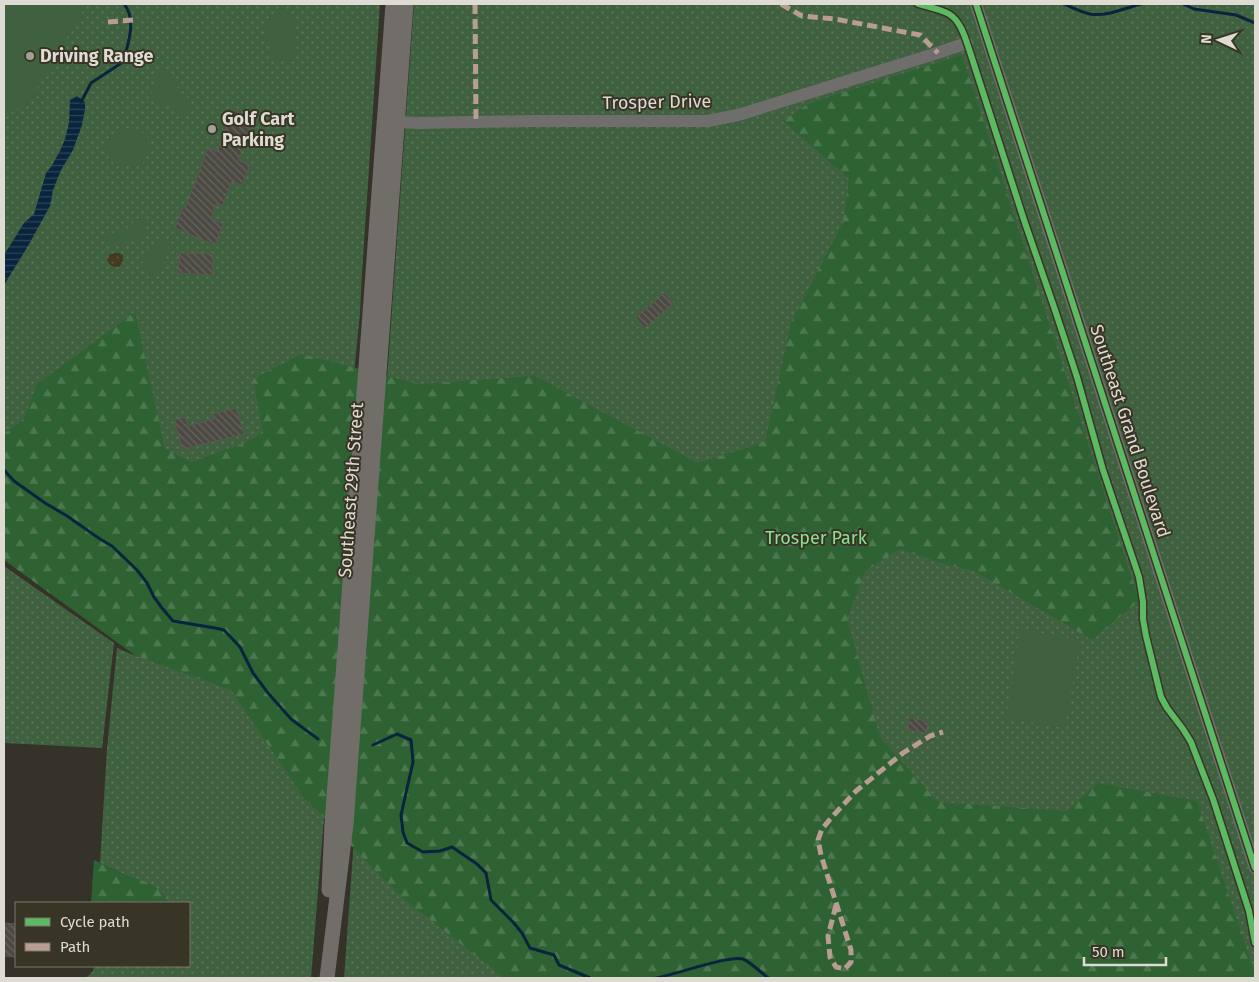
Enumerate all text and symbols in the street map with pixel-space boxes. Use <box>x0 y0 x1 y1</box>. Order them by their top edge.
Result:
north arrow <box>1194 15 1244 65</box>
text: N <box>1198 34 1215 44</box>
place label: Driving Range <box>40 45 154 67</box>
marker: Driving Range <box>24 50 36 62</box>
street label: Trosper Drive <box>603 90 711 114</box>
place label: Golf Cart Parking <box>222 108 295 151</box>
marker: Golf Cart Parking <box>206 123 218 135</box>
street label: Southeast Grand Boulevard <box>1085 322 1175 540</box>
street label: Southeast 29th Street <box>334 401 368 578</box>
park label: Trosper Park <box>765 527 868 549</box>
legend <box>15 902 190 967</box>
text: Cycle path <box>60 913 130 931</box>
scale bar <box>1084 934 1166 966</box>
text: Path <box>60 938 90 956</box>
text: 50 m <box>1092 943 1125 961</box>

